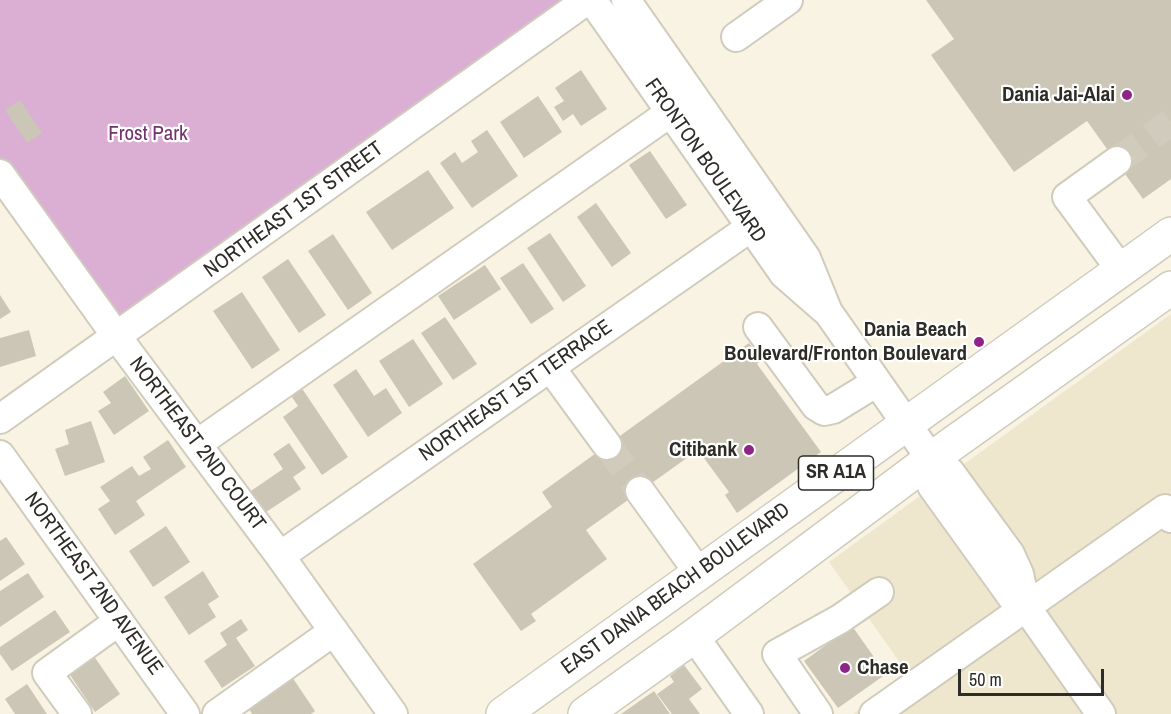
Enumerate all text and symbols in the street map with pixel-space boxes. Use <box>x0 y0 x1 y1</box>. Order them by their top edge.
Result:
street label: FRONTON BOULEVARD <box>639 74 771 248</box>
place label: Dania Jai-Alai <box>1002 82 1115 108</box>
marker: Dania Jai-Alai <box>1120 88 1134 102</box>
park label: Frost Park <box>108 121 188 147</box>
street label: NORTHEAST 1ST STREET <box>200 137 388 283</box>
street label: NORTHEAST 1ST TERRACE <box>415 315 617 467</box>
place label: Dania Beach Boulevard/Fronton Boulevard <box>724 317 967 367</box>
marker: Dania Beach Boulevard/Fronton Boulevard <box>972 335 986 349</box>
street label: NORTHEAST 2ND COURT <box>123 352 271 536</box>
place label: Citibank <box>669 437 737 463</box>
marker: Citibank <box>742 443 756 457</box>
road number: SR A1A <box>798 456 874 490</box>
street label: NORTHEAST 2ND AVENUE <box>18 488 168 680</box>
street label: EAST DANIA BEACH BOULEVARD <box>557 498 795 680</box>
place label: Chase <box>857 655 909 681</box>
scale bar <box>961 657 1106 695</box>
marker: Chase <box>838 661 852 675</box>
text: 50 m <box>969 667 1002 692</box>

